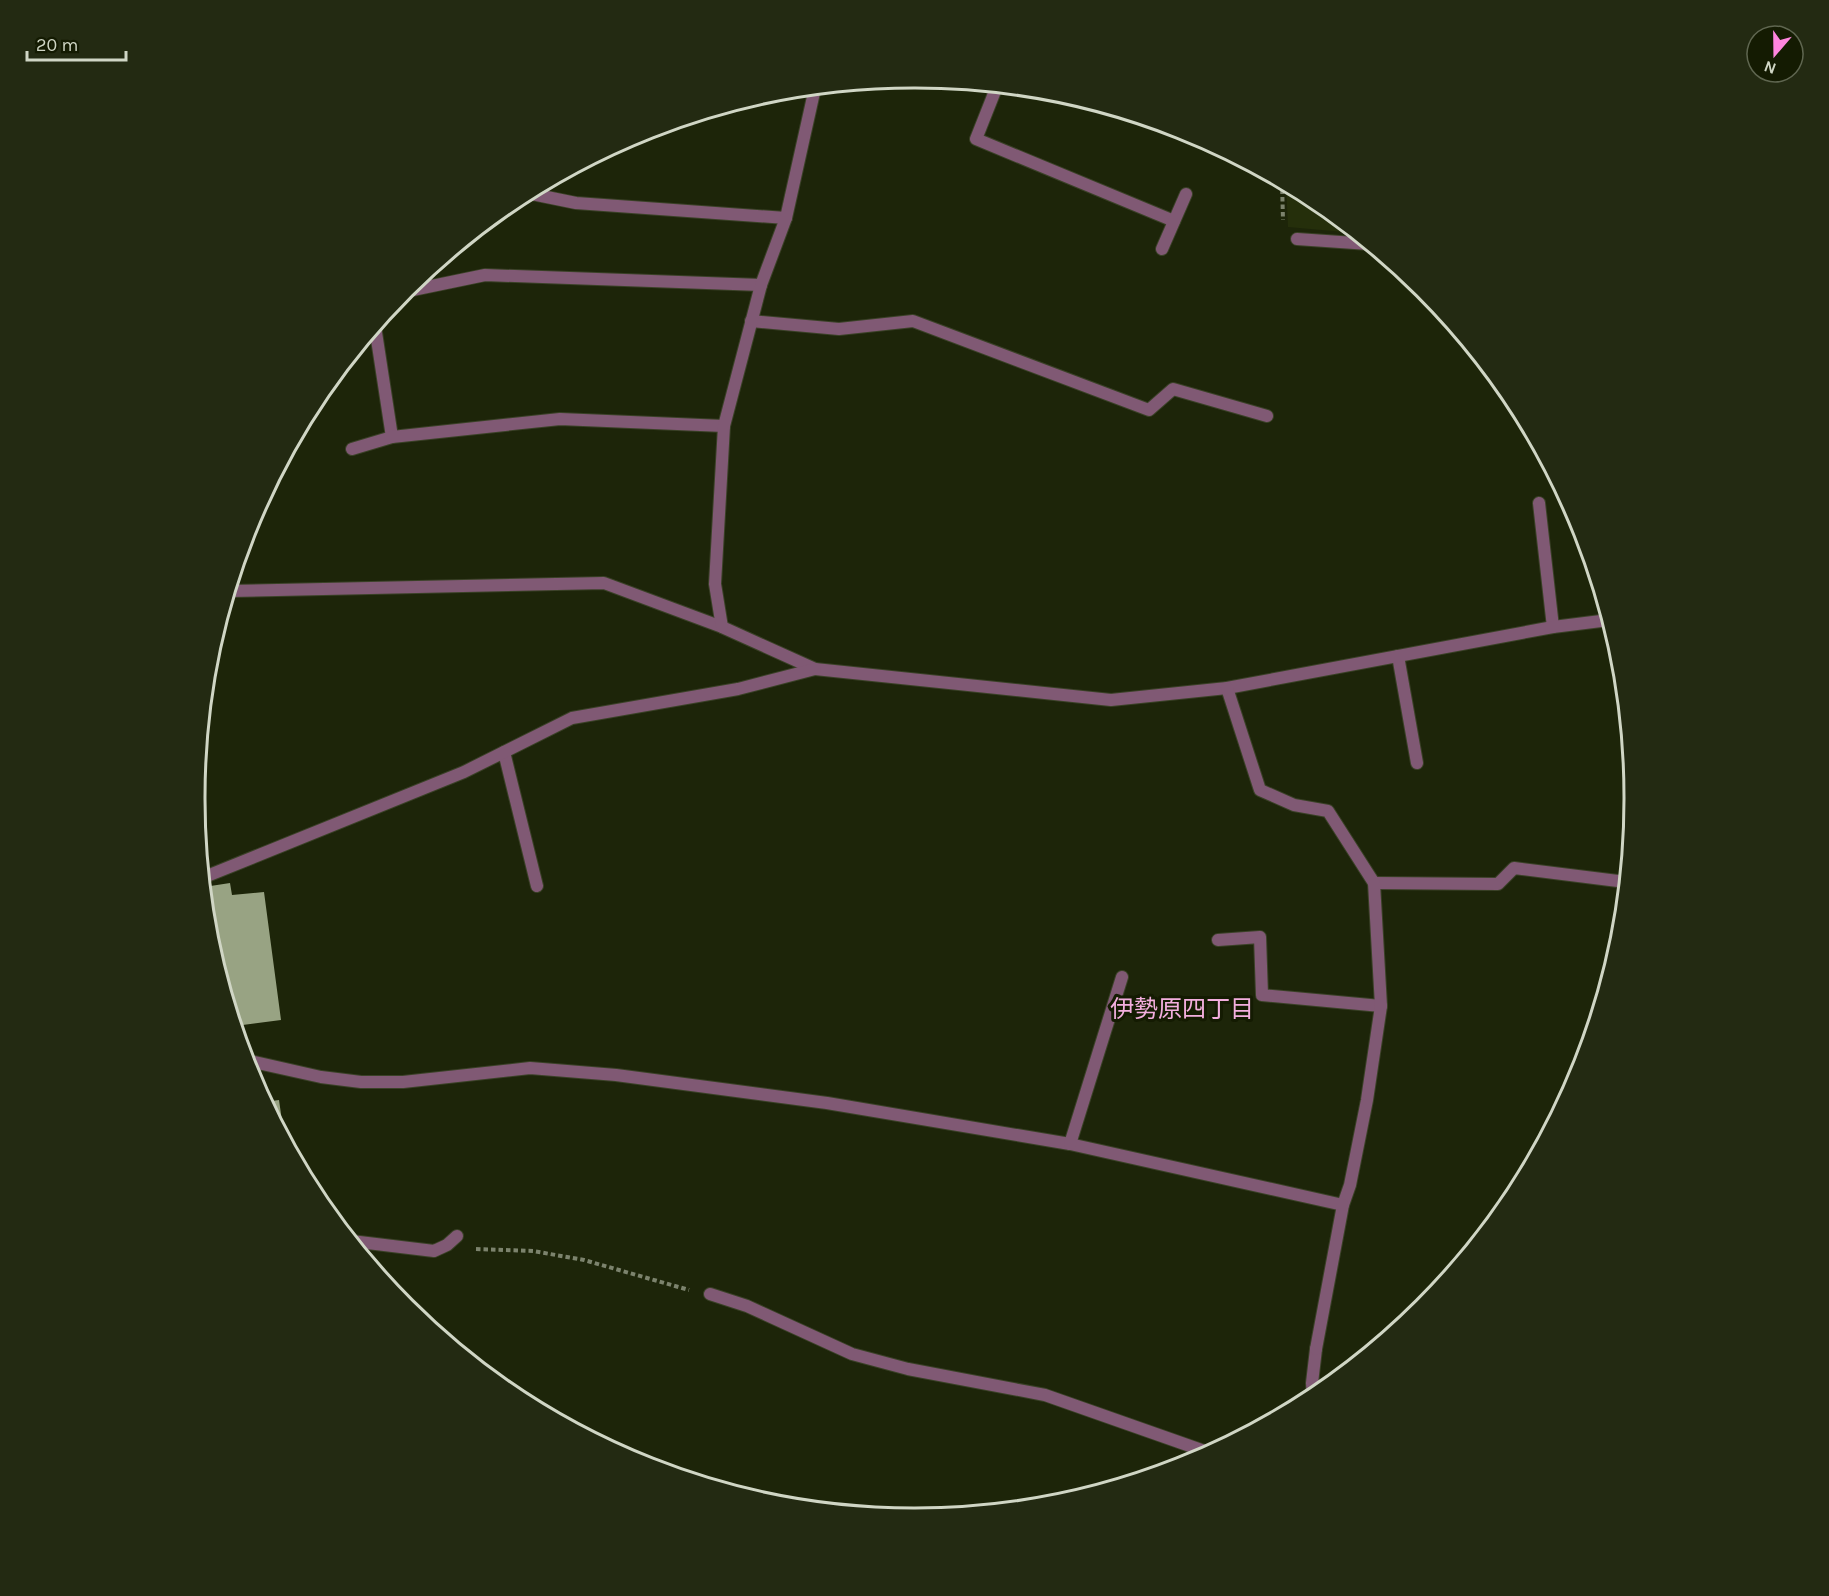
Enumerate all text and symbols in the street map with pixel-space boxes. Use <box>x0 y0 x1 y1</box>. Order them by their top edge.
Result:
scale bar <box>27 24 126 62</box>
north arrow <box>1745 24 1805 84</box>
text: 20 m <box>36 34 78 56</box>
text: N <box>1761 57 1779 79</box>
district label: 伊勢原四丁目 <box>1110 995 1254 1023</box>

